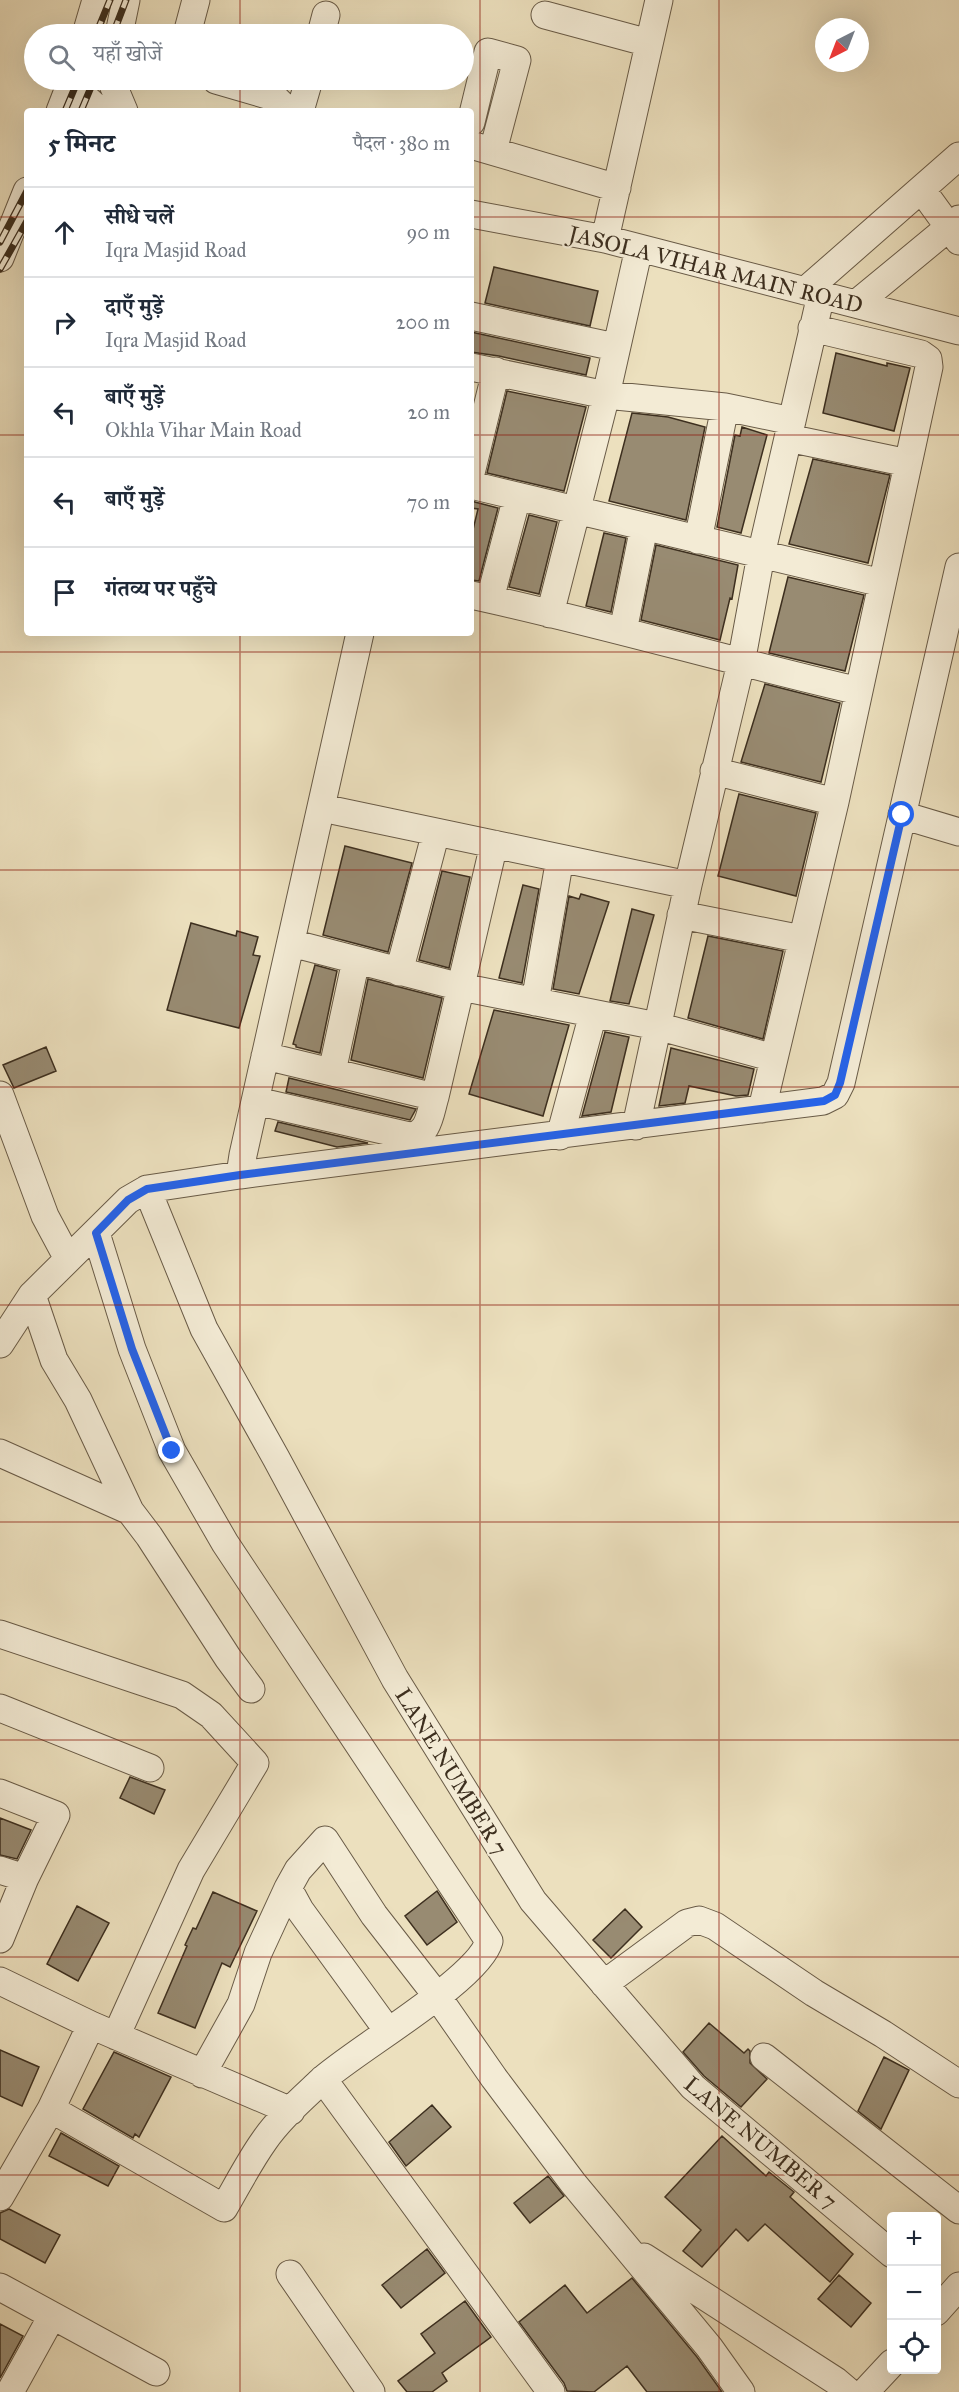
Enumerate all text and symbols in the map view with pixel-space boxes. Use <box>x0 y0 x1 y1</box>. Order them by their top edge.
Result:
north arrow <box>815 18 869 72</box>
search box <box>24 24 474 90</box>
text: यहाँ खोजें <box>93 40 162 67</box>
icon: search <box>45 41 78 74</box>
text: 5 मिनट <box>48 127 115 159</box>
text: पैदल · 380 m <box>353 131 450 155</box>
text: सीधे चलें <box>105 203 174 230</box>
icon: ahead <box>48 216 81 249</box>
street label: JASOLA VIHAR MAIN ROAD <box>564 219 866 319</box>
text: 90 m <box>407 220 450 244</box>
text: Iqra Masjid Road <box>105 238 247 262</box>
text: दाएँ मुड़ें <box>105 293 164 320</box>
icon: right <box>48 306 81 339</box>
text: 200 m <box>396 310 450 334</box>
text: Iqra Masjid Road <box>105 328 247 352</box>
text: बाएँ मुड़ें <box>105 383 164 410</box>
icon: left <box>48 396 81 429</box>
text: 20 m <box>407 400 450 424</box>
text: Okhla Vihar Main Road <box>105 418 302 442</box>
text: बाएँ मुड़ें <box>105 485 164 512</box>
icon: left <box>48 486 81 519</box>
text: 70 m <box>407 490 450 514</box>
text: गंतव्य पर पहुँचे <box>105 575 216 602</box>
icon: arrive <box>48 576 81 609</box>
route start <box>888 801 914 827</box>
route end <box>158 1437 184 1463</box>
street label: LANE NUMBER 7 <box>389 1683 514 1860</box>
street label: LANE NUMBER 7 <box>679 2070 843 2214</box>
map controls <box>887 2212 941 2374</box>
button: + <box>887 2212 941 2266</box>
button: − <box>887 2266 941 2320</box>
button: locate <box>887 2320 941 2374</box>

